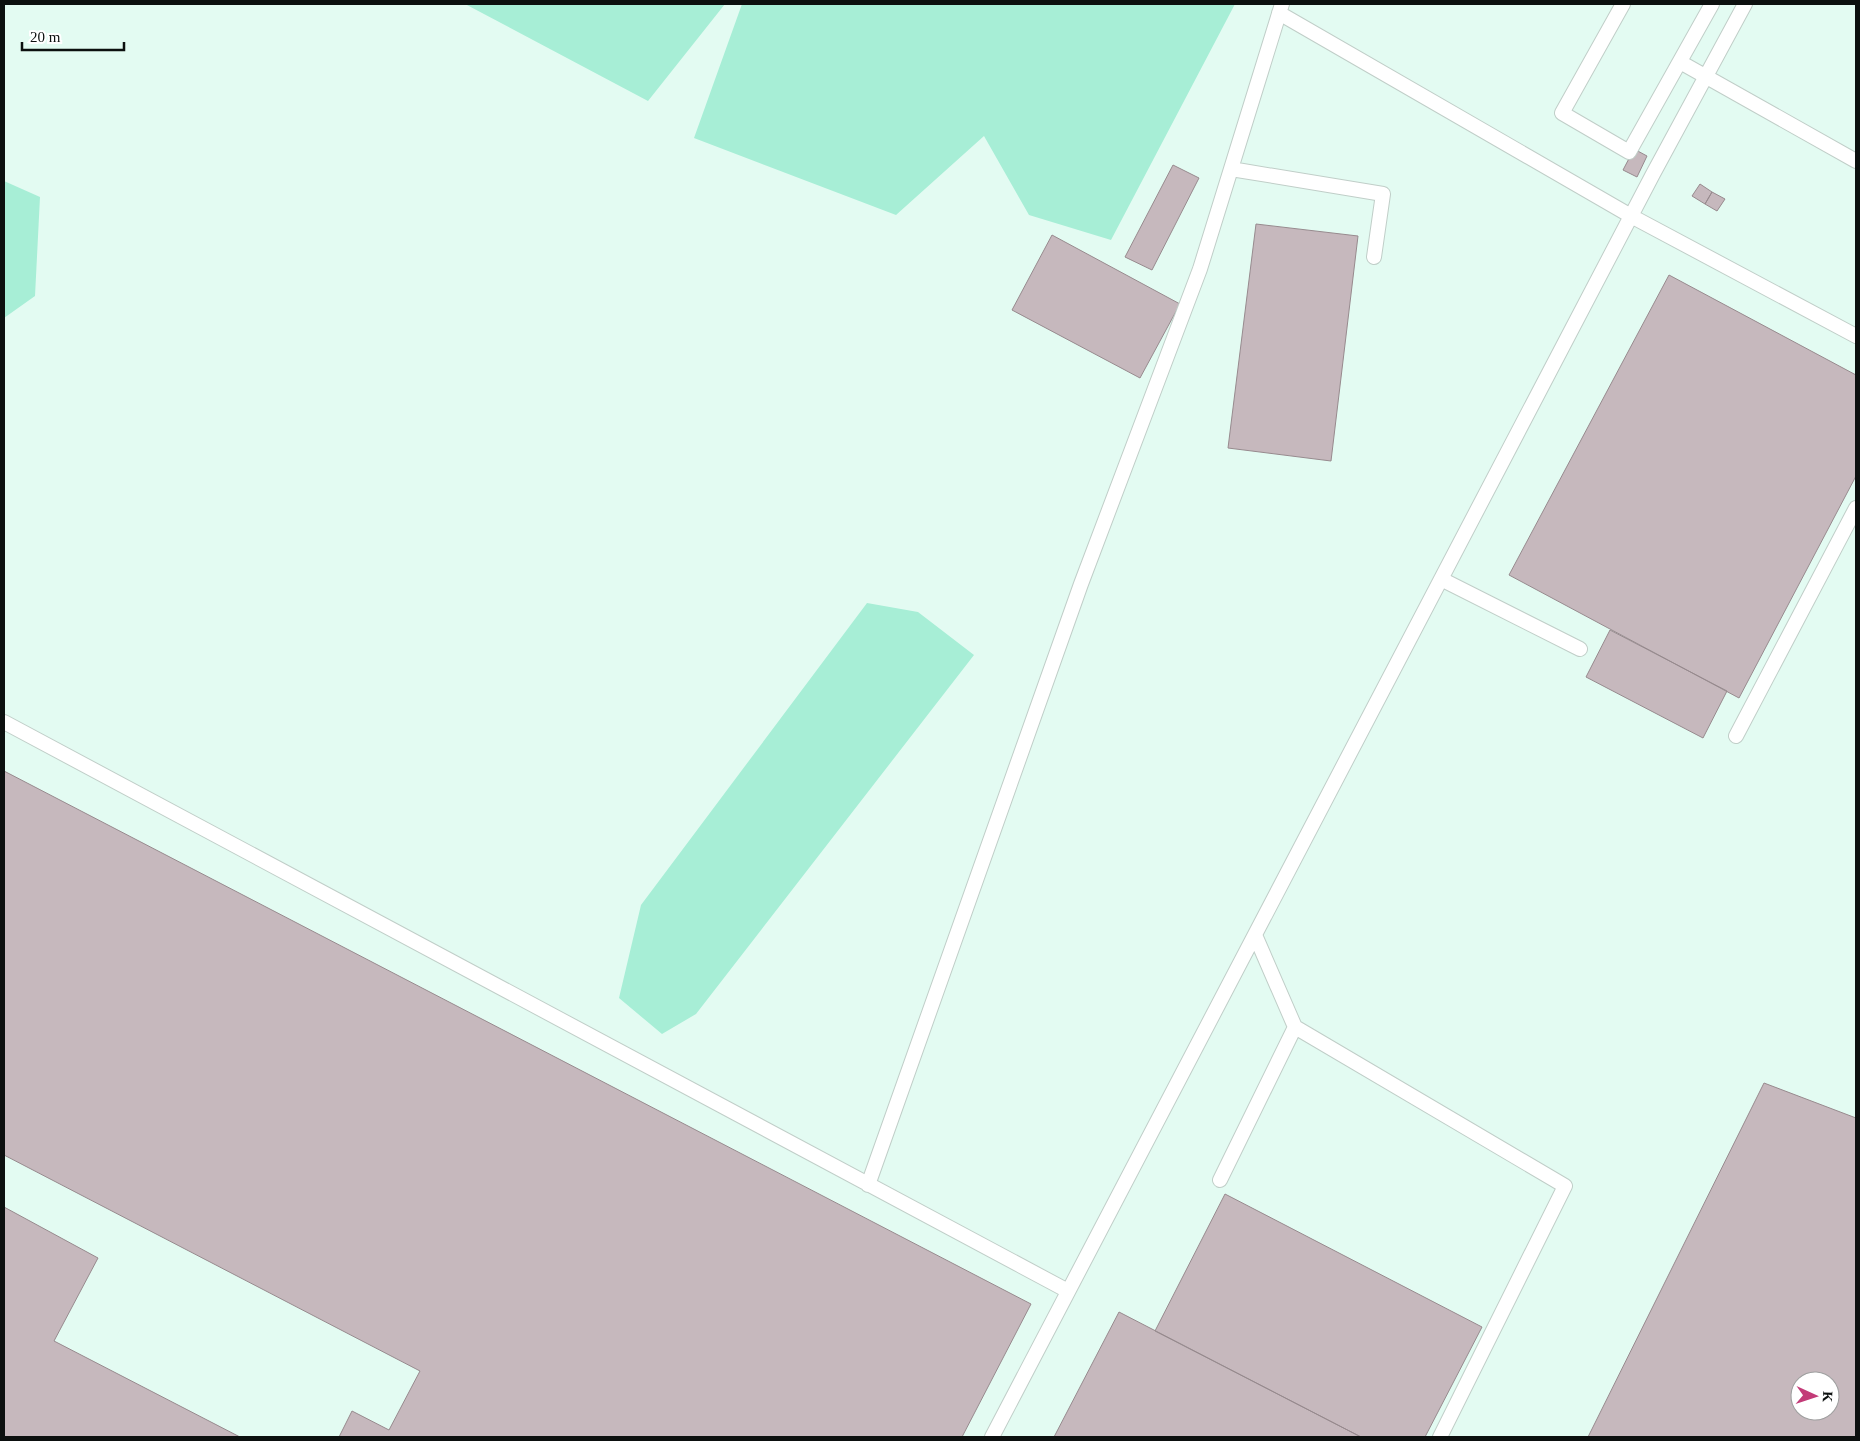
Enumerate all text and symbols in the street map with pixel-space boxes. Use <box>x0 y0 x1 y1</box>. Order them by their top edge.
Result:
scale bar <box>22 20 125 52</box>
text: 20 m <box>30 29 61 45</box>
north arrow <box>1790 1371 1840 1421</box>
text: K <box>1820 1391 1835 1403</box>

